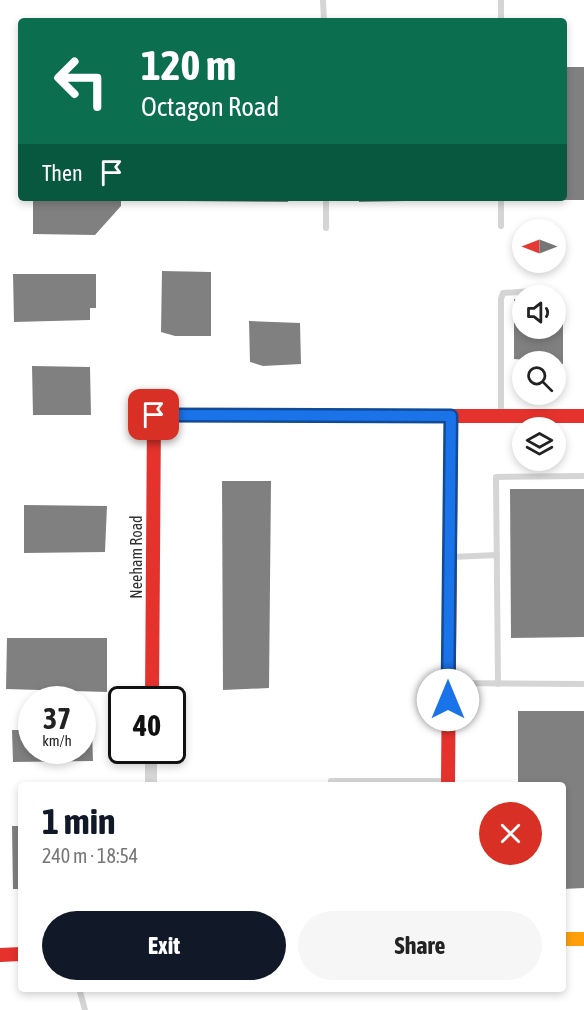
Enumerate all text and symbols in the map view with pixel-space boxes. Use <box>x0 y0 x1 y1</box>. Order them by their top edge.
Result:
text: 120 m <box>141 41 236 89</box>
icon: left <box>42 42 120 120</box>
text: Octagon Road <box>141 91 279 122</box>
icon: arrive <box>95 156 128 189</box>
text: Then <box>42 160 83 186</box>
north arrow <box>512 219 566 273</box>
map controls <box>512 219 566 471</box>
button: sound <box>512 285 566 339</box>
button: search <box>512 351 566 405</box>
pin <box>128 389 179 440</box>
icon: arrive <box>137 398 170 431</box>
button: layers <box>512 417 566 471</box>
street label: Neeham Road <box>127 515 145 599</box>
position arrow <box>416 668 480 732</box>
speed limit sign: 40 <box>108 686 186 764</box>
text: 37 <box>43 701 71 735</box>
text: km/h <box>42 732 72 749</box>
text: 1 min <box>42 800 116 842</box>
button: close <box>479 802 542 865</box>
text: 240 m · 18:54 <box>42 844 138 867</box>
button: Exit <box>42 911 286 980</box>
button: Share <box>298 911 542 980</box>

